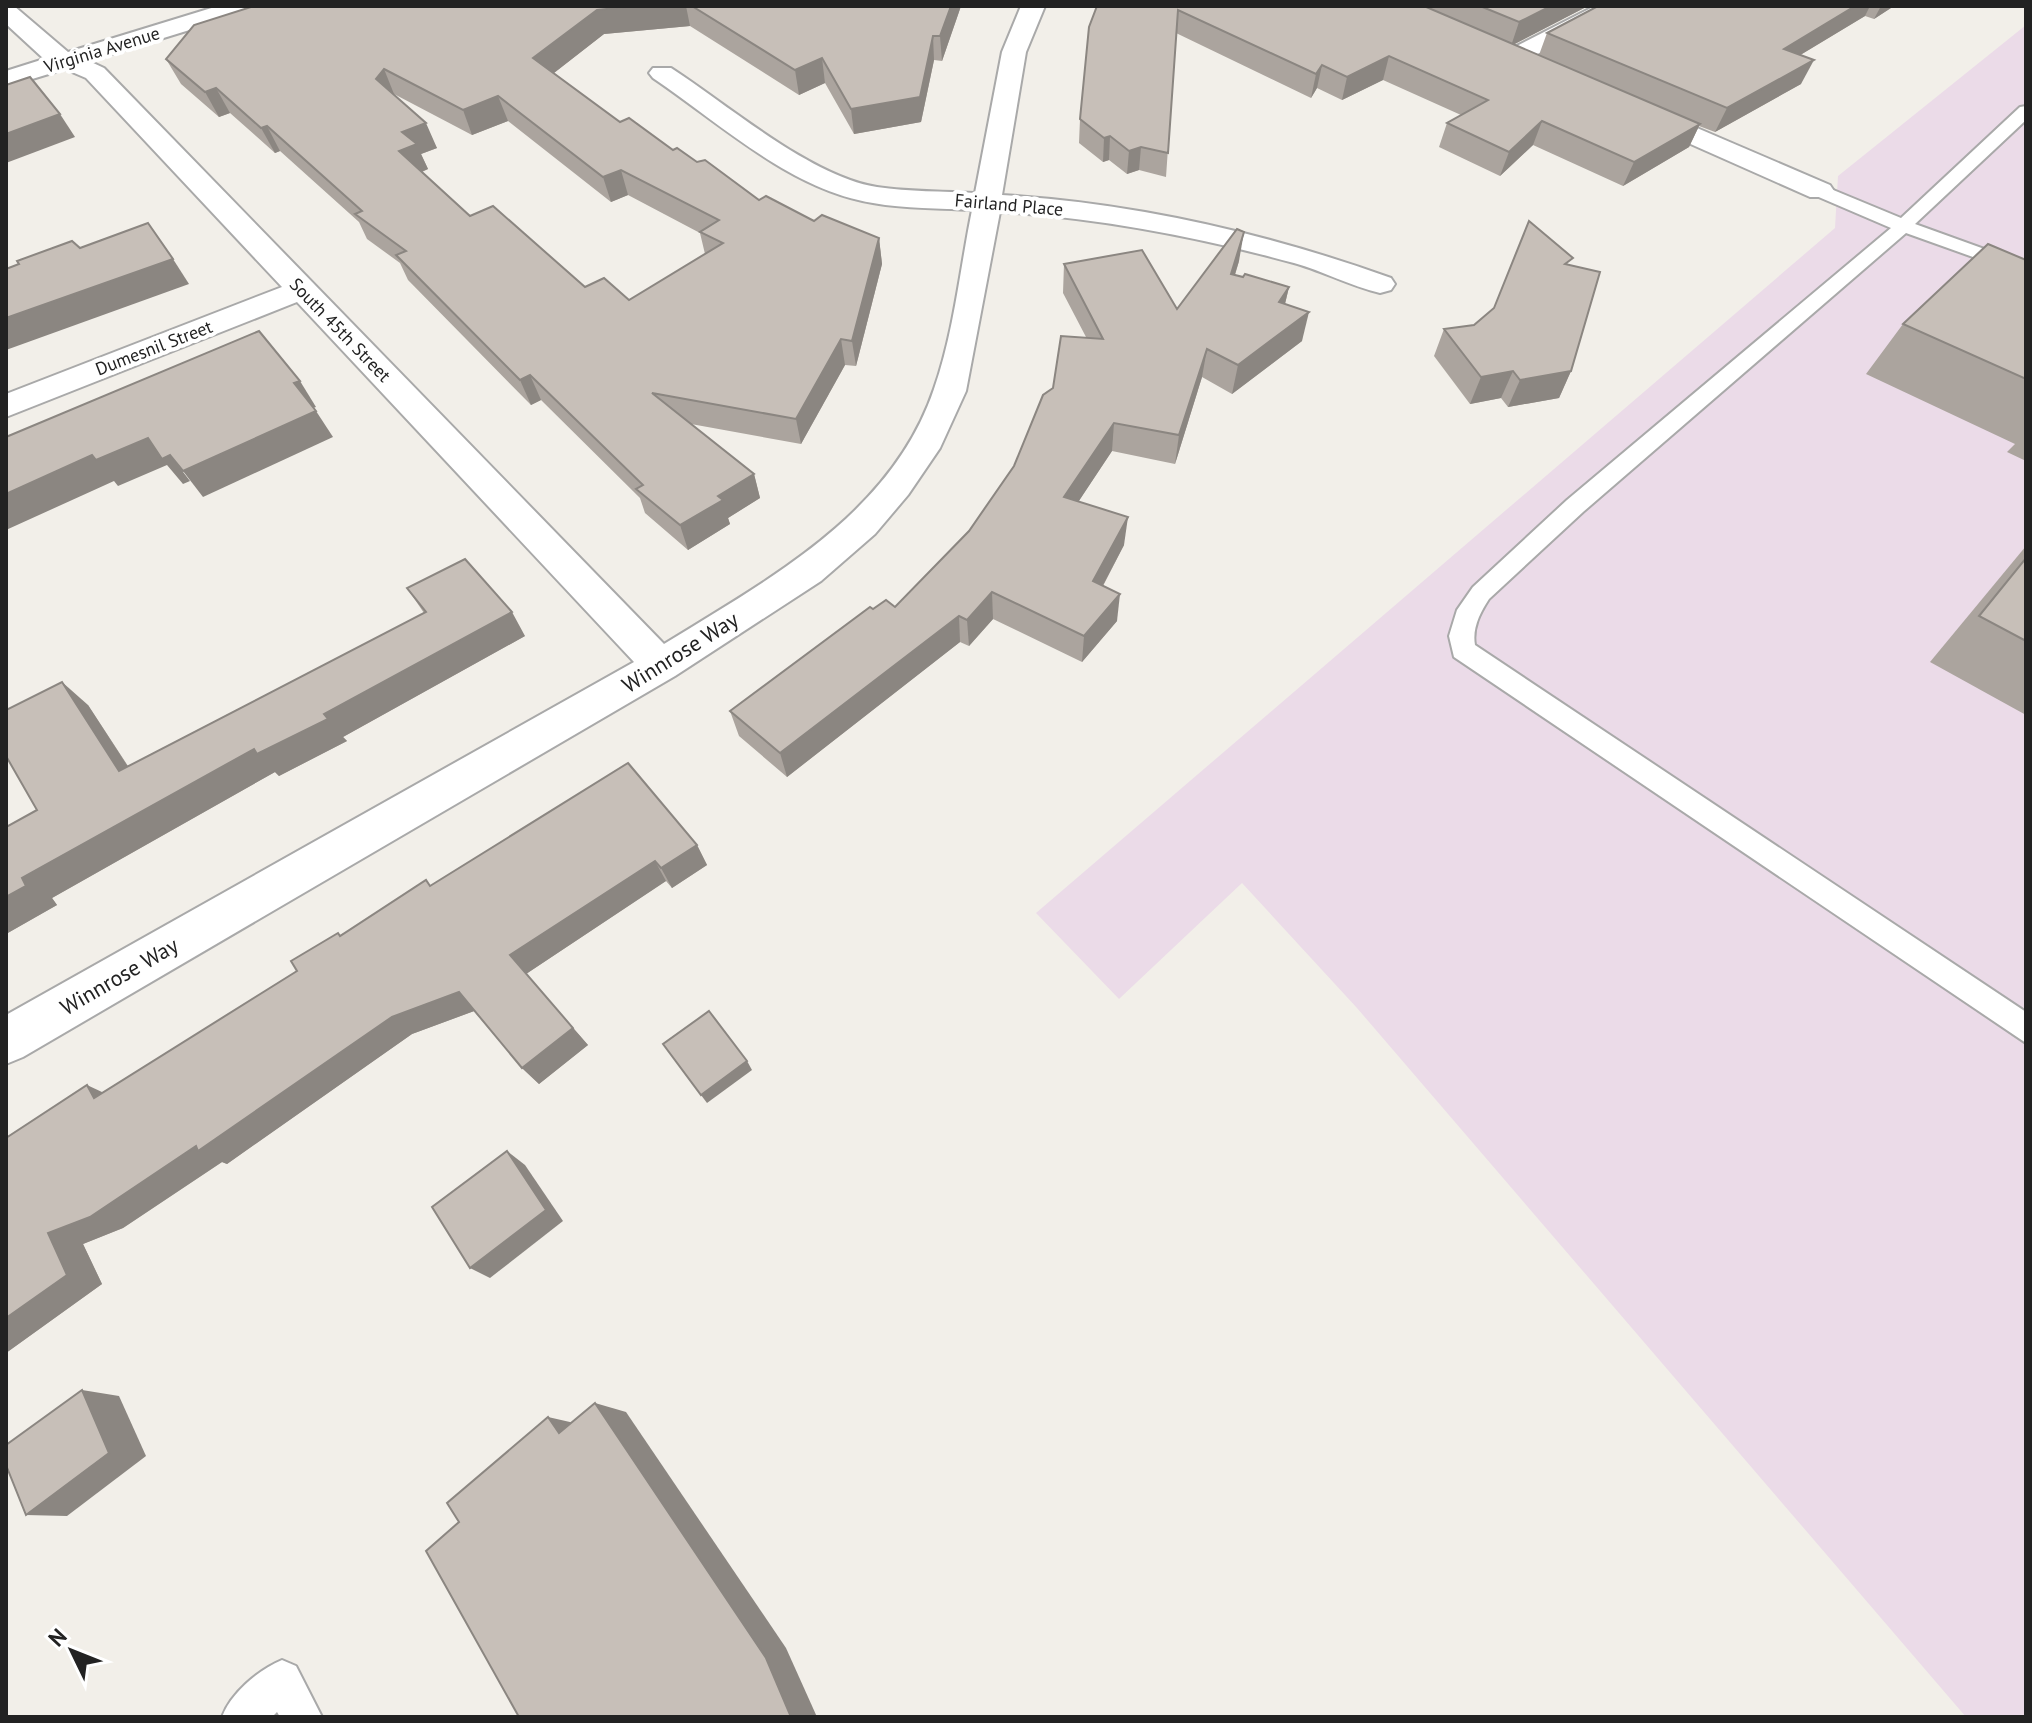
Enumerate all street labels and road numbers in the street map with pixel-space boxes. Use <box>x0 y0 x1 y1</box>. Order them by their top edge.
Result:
street label: Virginia Avenue <box>40 21 162 78</box>
street label: Fairland Place <box>954 188 1064 221</box>
street label: South 45th Street <box>285 273 396 387</box>
street label: Dumesnil Street <box>92 315 216 380</box>
street label: Winnrose Way <box>617 605 744 699</box>
street label: Winnrose Way <box>55 931 184 1021</box>

